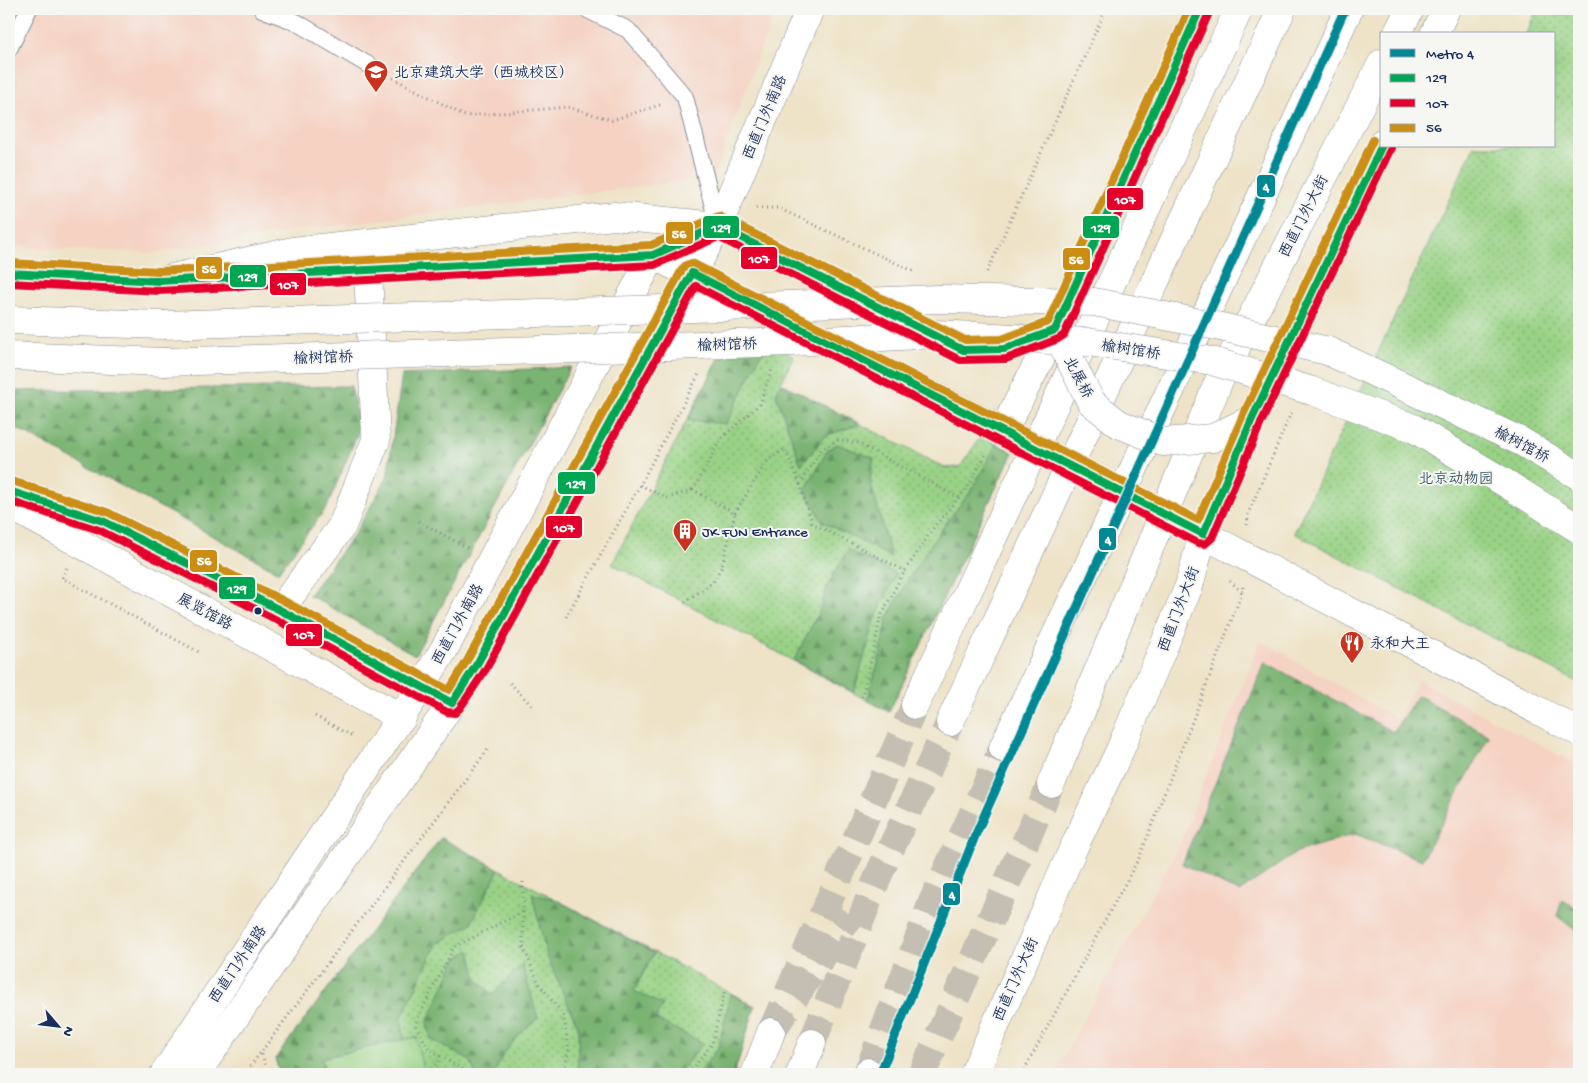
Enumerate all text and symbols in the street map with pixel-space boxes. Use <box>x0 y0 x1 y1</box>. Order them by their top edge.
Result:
legend <box>1380 32 1556 148</box>
text: Metro 4 <box>1426 46 1474 64</box>
school or university icon: 北京建筑大学（西城校区） <box>363 59 389 93</box>
place label: 北京建筑大学（西城校区） <box>394 64 574 83</box>
text: 129 <box>1425 70 1447 88</box>
street label: 西直门外南路 <box>739 72 792 163</box>
text: 107 <box>1425 96 1450 114</box>
text: 56 <box>1426 120 1442 138</box>
street label: 西直门外大街 <box>1276 173 1333 261</box>
line badge: 4 <box>1256 174 1276 198</box>
text: 4 <box>1262 180 1270 197</box>
line badge: 107 <box>1106 187 1144 211</box>
text: 107 <box>1114 193 1136 210</box>
line badge: 129 <box>702 215 740 239</box>
line badge: 129 <box>1082 215 1120 239</box>
line badge: 56 <box>665 221 694 245</box>
text: 129 <box>710 221 731 238</box>
text: 129 <box>1090 221 1111 238</box>
text: 56 <box>672 227 687 244</box>
line badge: 107 <box>740 246 778 270</box>
line badge: 56 <box>1062 247 1091 271</box>
text: 107 <box>748 252 770 269</box>
text: 56 <box>1069 253 1084 270</box>
line badge: 56 <box>195 256 223 280</box>
text: 56 <box>202 262 217 279</box>
line badge: 129 <box>229 264 267 288</box>
text: 129 <box>237 270 258 287</box>
line badge: 107 <box>269 272 307 296</box>
text: 107 <box>277 278 299 295</box>
street label: 榆树馆桥 <box>697 335 757 356</box>
street label: 榆树馆桥 <box>1100 336 1162 365</box>
street label: 榆树馆桥 <box>293 348 353 369</box>
street label: 北展桥 <box>1059 354 1096 402</box>
street label: 榆树馆桥 <box>1490 423 1552 468</box>
park label: 北京动物园 <box>1418 470 1494 489</box>
line badge: 129 <box>557 471 596 495</box>
text: 129 <box>565 477 586 494</box>
line badge: 107 <box>545 515 583 539</box>
building icon: JK FUN Entrance <box>672 518 698 552</box>
text: 107 <box>553 521 575 538</box>
place label: JK FUN Entrance <box>702 524 808 542</box>
line badge: 4 <box>1098 527 1117 551</box>
text: 4 <box>1104 533 1112 550</box>
line badge: 56 <box>189 549 218 573</box>
text: 56 <box>197 554 212 571</box>
street label: 西直门外大街 <box>1155 564 1204 655</box>
line badge: 129 <box>218 576 256 600</box>
street label: 西直门外南路 <box>428 581 488 669</box>
text: 129 <box>226 582 247 599</box>
street label: 展览馆路 <box>173 590 235 635</box>
unlabelled marker <box>253 606 263 616</box>
line badge: 107 <box>285 623 323 647</box>
text: 107 <box>293 628 315 645</box>
restaurant icon: 永和大王 <box>1339 630 1365 664</box>
place label: 永和大王 <box>1370 636 1430 654</box>
line badge: 4 <box>942 882 961 906</box>
text: 4 <box>948 888 956 905</box>
street label: 西直门外南路 <box>205 922 271 1007</box>
street label: 西直门外大街 <box>990 935 1043 1025</box>
north arrow <box>32 1000 82 1050</box>
text: N <box>58 1023 77 1039</box>

